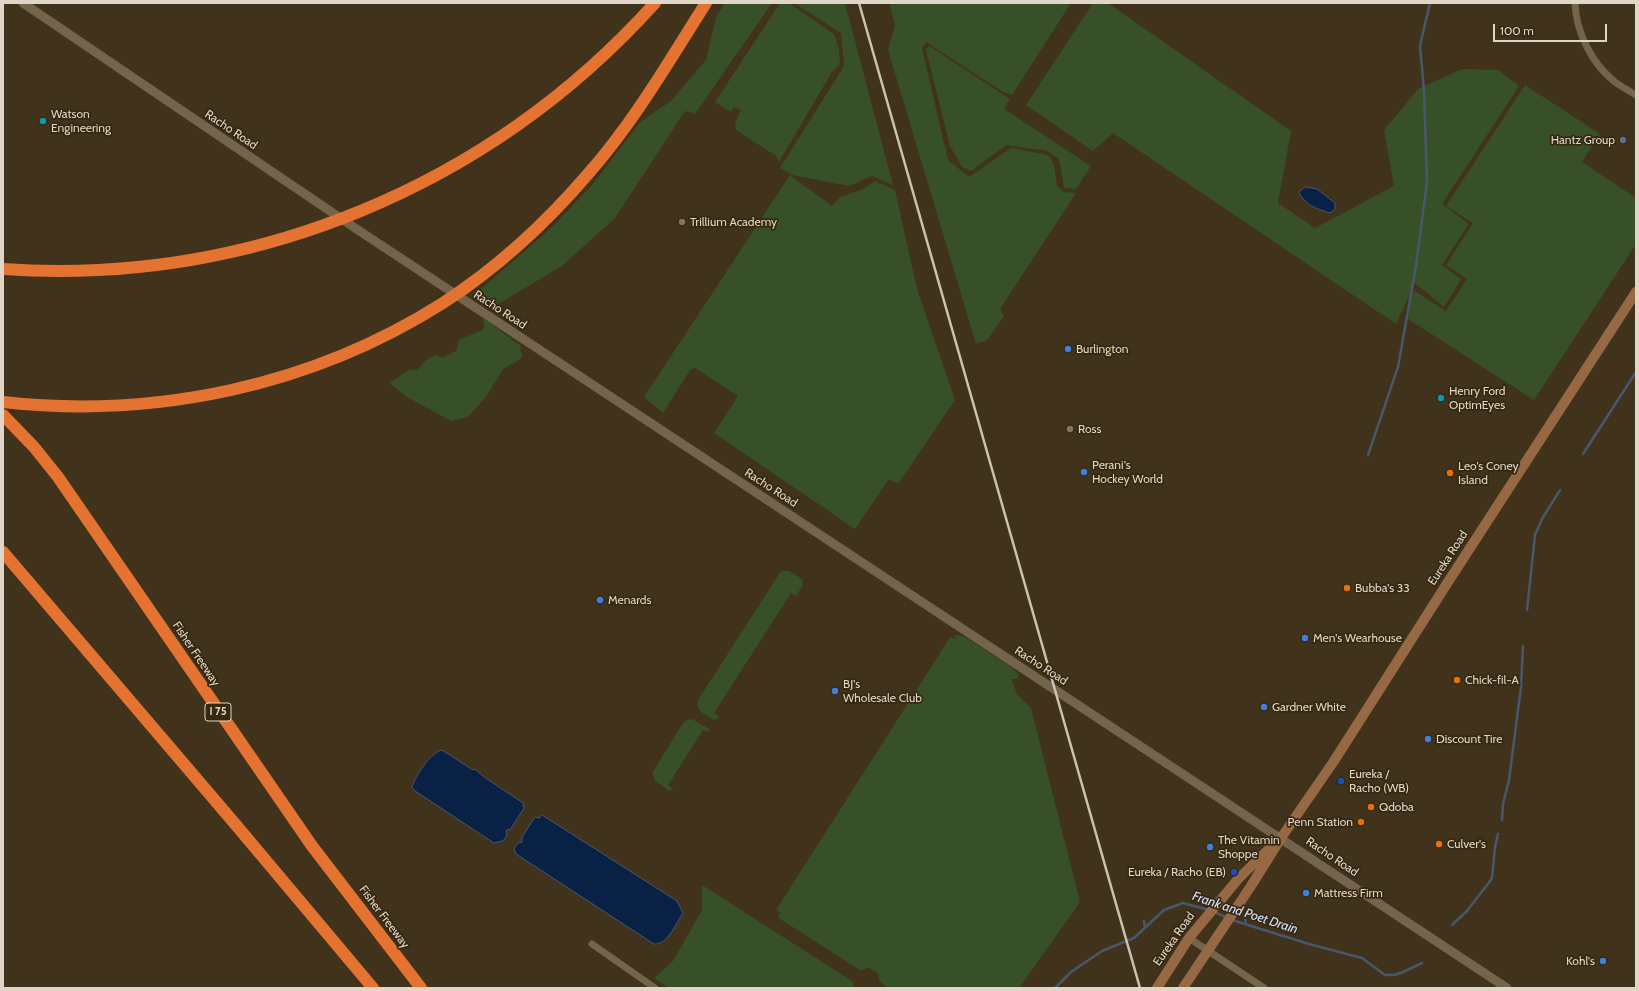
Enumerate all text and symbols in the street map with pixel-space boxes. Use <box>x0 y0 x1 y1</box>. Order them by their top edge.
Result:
scale bar <box>1495 16 1609 42</box>
text: 100 m <box>1500 23 1534 38</box>
place label: Watson Engineering <box>51 107 111 135</box>
street label: Racho Road <box>202 107 260 153</box>
marker: Watson Engineering <box>38 116 48 126</box>
place label: Hantz Group <box>1551 133 1615 147</box>
marker: Hantz Group <box>1618 135 1628 145</box>
place label: Trillium Academy <box>690 215 777 229</box>
marker: Trillium Academy <box>677 217 687 227</box>
street label: Racho Road <box>471 288 529 332</box>
place label: Burlington <box>1076 342 1129 356</box>
marker: Burlington <box>1063 344 1073 354</box>
place label: Henry Ford OptimEyes <box>1449 384 1505 412</box>
marker: Henry Ford OptimEyes <box>1436 393 1446 403</box>
place label: Ross <box>1078 422 1102 436</box>
marker: Ross <box>1065 424 1075 434</box>
place label: Perani's Hockey World <box>1092 458 1163 486</box>
place label: Leo's Coney Island <box>1458 459 1519 487</box>
street label: Racho Road <box>742 466 800 510</box>
marker: Perani's Hockey World <box>1079 467 1089 477</box>
marker: Leo's Coney Island <box>1445 468 1455 478</box>
street label: Eureka Road <box>1425 528 1471 588</box>
place label: Bubba's 33 <box>1355 581 1410 595</box>
marker: Bubba's 33 <box>1342 583 1352 593</box>
place label: Menards <box>608 593 651 607</box>
marker: Menards <box>595 595 605 605</box>
street label: Fisher Freeway <box>169 619 223 689</box>
place label: Men's Wearhouse <box>1313 631 1402 645</box>
marker: Men's Wearhouse <box>1300 633 1310 643</box>
street label: Racho Road <box>1012 644 1070 688</box>
place label: Chick-fil-A <box>1465 673 1519 687</box>
marker: Chick-fil-A <box>1452 675 1462 685</box>
place label: BJ's Wholesale Club <box>843 677 922 705</box>
marker: BJ's Wholesale Club <box>830 686 840 696</box>
place label: Gardner White <box>1272 700 1346 714</box>
marker: Gardner White <box>1259 702 1269 712</box>
road number: I 75 <box>205 703 231 721</box>
place label: Discount Tire <box>1436 732 1502 746</box>
marker: Discount Tire <box>1423 734 1433 744</box>
place label: Eureka / Racho (WB) <box>1349 767 1409 795</box>
marker: Eureka / Racho (WB) <box>1336 776 1346 786</box>
place label: Qdoba <box>1379 800 1414 814</box>
marker: Qdoba <box>1366 802 1376 812</box>
place label: Penn Station <box>1288 815 1353 829</box>
marker: Penn Station <box>1356 817 1366 827</box>
place label: The Vitamin Shoppe <box>1218 833 1280 861</box>
street label: Racho Road <box>1303 834 1361 880</box>
place label: Culver's <box>1447 837 1486 851</box>
marker: Culver's <box>1434 839 1444 849</box>
marker: The Vitamin Shoppe <box>1205 842 1215 852</box>
place label: Eureka / Racho (EB) <box>1128 865 1226 879</box>
marker: Eureka / Racho (EB) <box>1229 867 1239 877</box>
street label: Fisher Freeway <box>356 883 412 951</box>
place label: Mattress Firm <box>1314 886 1383 900</box>
marker: Mattress Firm <box>1301 888 1311 898</box>
water label: Frank and Poet Drain <box>1190 889 1300 937</box>
street label: Eureka Road <box>1150 909 1198 969</box>
place label: Kohl's <box>1566 954 1595 968</box>
marker: Kohl's <box>1598 956 1608 966</box>

